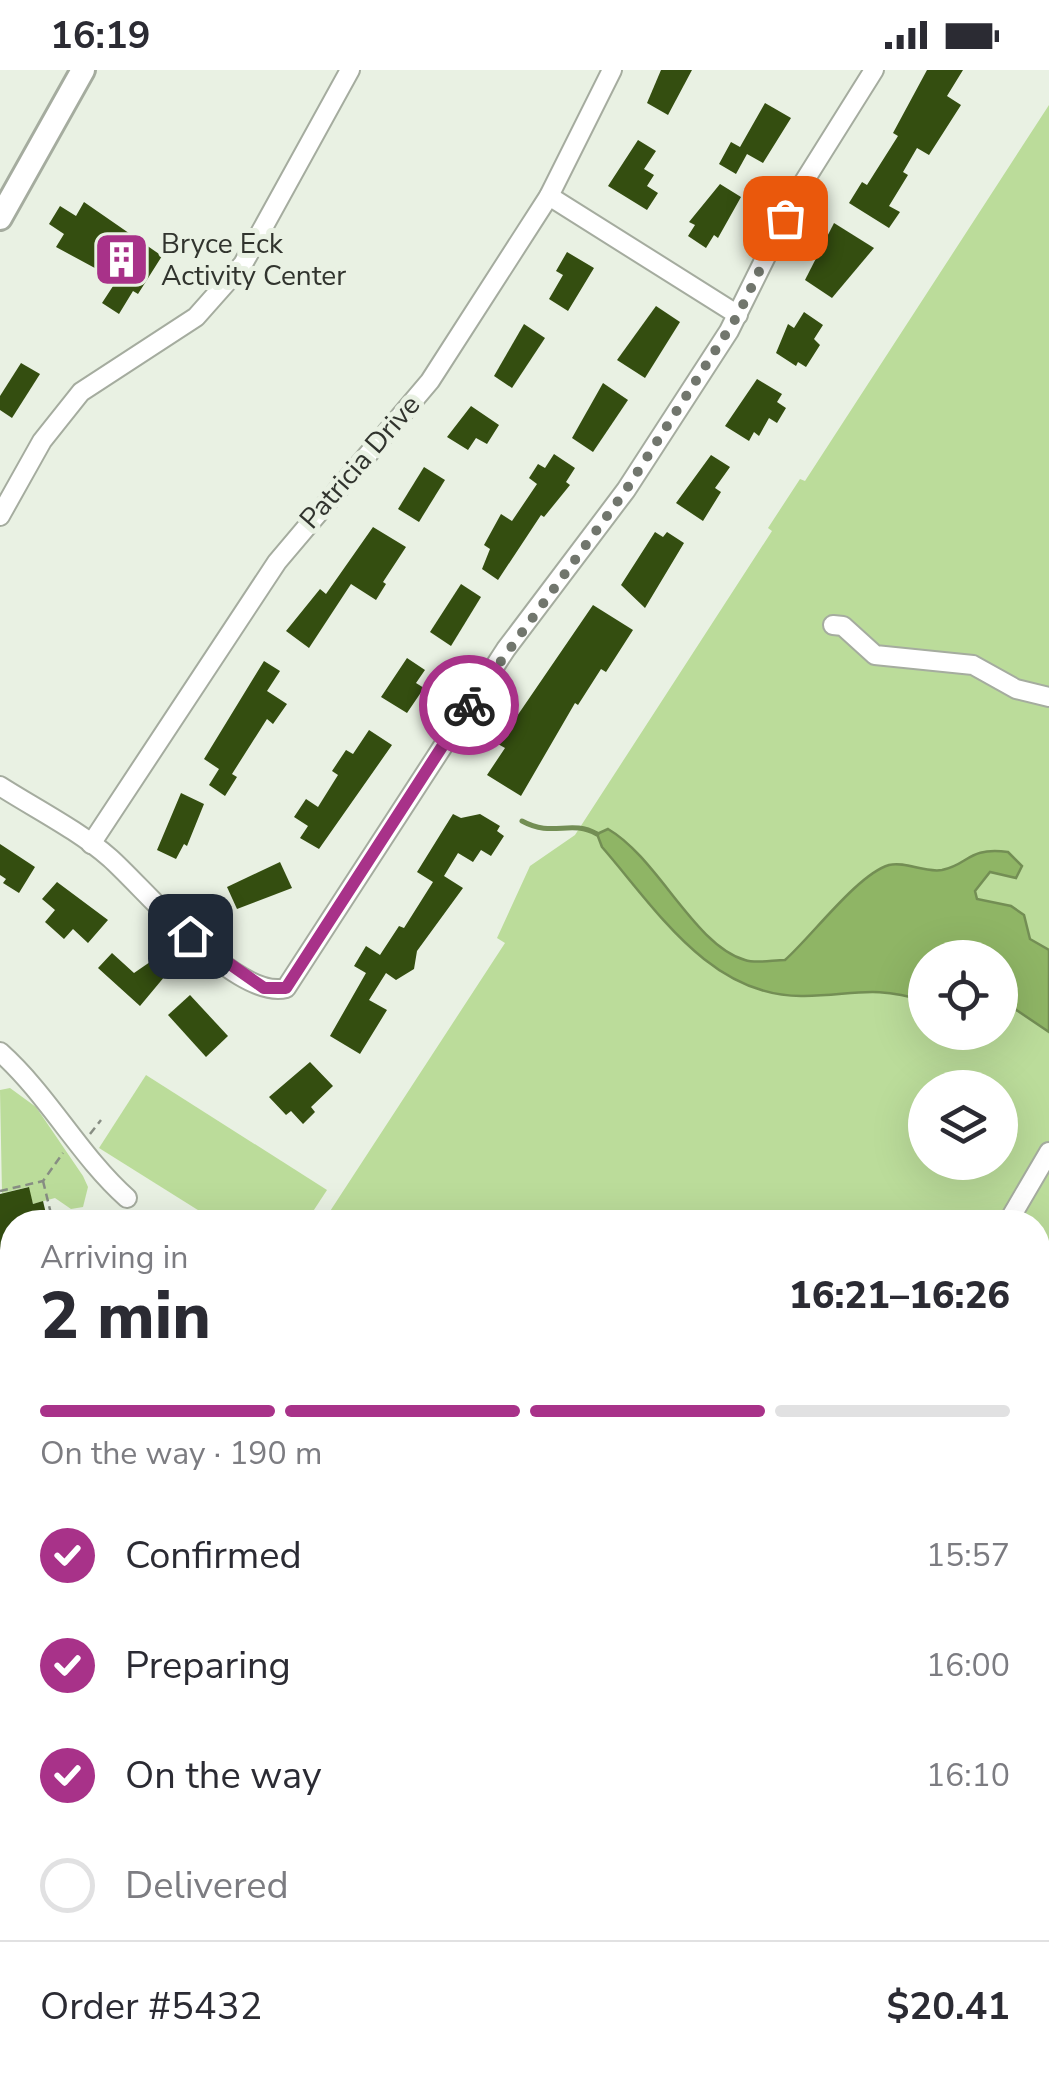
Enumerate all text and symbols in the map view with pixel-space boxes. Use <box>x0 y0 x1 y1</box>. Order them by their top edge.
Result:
text: 16:19 <box>50 10 151 61</box>
pin <box>743 176 828 261</box>
icon: bag <box>758 191 813 246</box>
place label: Bryce Eck Activity Center <box>161 225 346 295</box>
building icon: Bryce Eck Activity Center <box>92 230 152 290</box>
street label: Patricia Drive <box>291 387 429 537</box>
courier <box>419 655 519 755</box>
icon: bike <box>442 678 497 733</box>
pin <box>148 894 233 979</box>
icon: home <box>163 909 218 964</box>
map controls <box>908 940 1018 1180</box>
button: locate <box>908 940 1018 1050</box>
button: layers <box>908 1070 1018 1180</box>
text: Arriving in <box>40 1236 188 1279</box>
text: 16:21–16:26 <box>789 1270 1010 1321</box>
text: 2 min <box>40 1272 211 1361</box>
text: On the way · 190 m <box>40 1432 322 1475</box>
icon: check <box>40 1528 95 1583</box>
text: Confirmed <box>125 1530 302 1581</box>
text: 15:57 <box>926 1534 1010 1577</box>
icon: check <box>40 1638 95 1693</box>
text: Preparing <box>125 1640 291 1691</box>
text: 16:00 <box>926 1644 1010 1687</box>
icon: check <box>40 1748 95 1803</box>
text: On the way <box>125 1750 321 1801</box>
text: 16:10 <box>926 1754 1010 1797</box>
text: Delivered <box>125 1860 289 1911</box>
text: Order #5432 <box>40 1981 262 2032</box>
text: $20.41 <box>887 1981 1010 2032</box>

